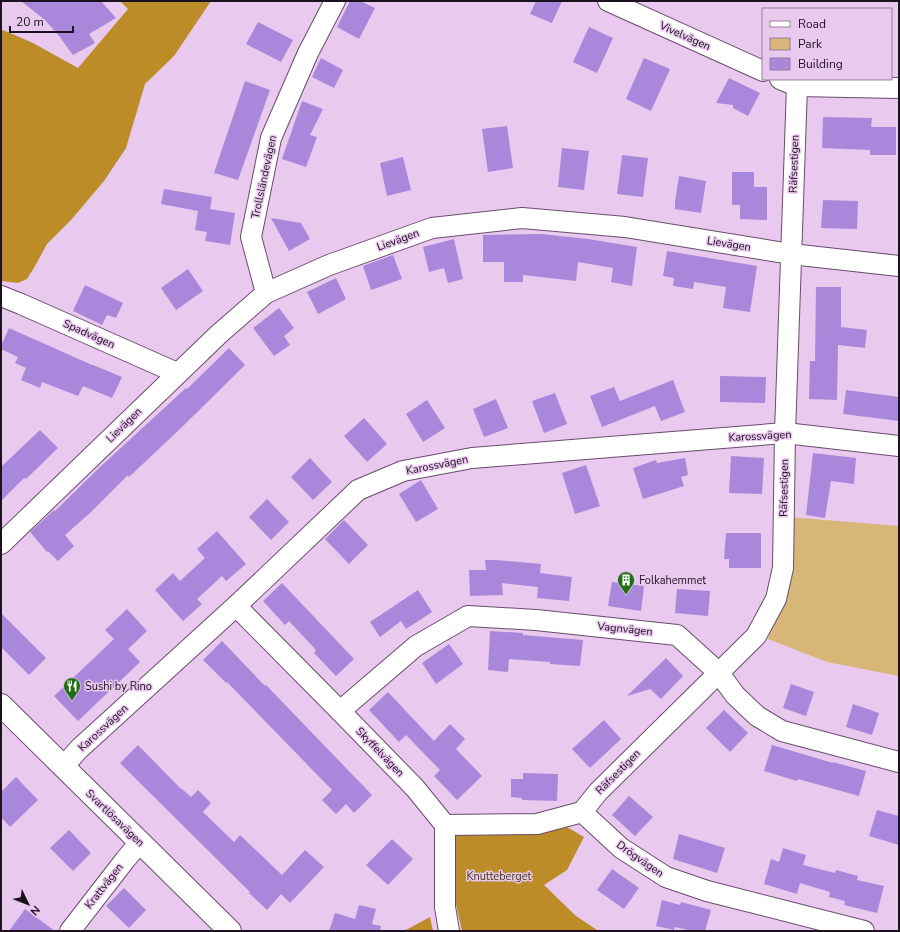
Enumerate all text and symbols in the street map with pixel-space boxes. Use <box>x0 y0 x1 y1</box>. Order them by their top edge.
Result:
scale bar <box>10 8 73 34</box>
legend <box>762 8 892 80</box>
text: 20 m <box>16 14 44 30</box>
text: Road <box>798 16 826 32</box>
street label: Vivelvägen <box>656 18 713 54</box>
text: Park <box>798 36 823 52</box>
text: Building <box>798 56 843 72</box>
street label: Trollsländevägen <box>248 134 280 220</box>
street label: Räfsestigen <box>785 135 803 193</box>
street label: Lievägen <box>375 225 421 255</box>
street label: Lievägen <box>706 233 752 255</box>
street label: Spadvägen <box>61 316 117 352</box>
street label: Lievägen <box>103 404 145 446</box>
street label: Karossvägen <box>728 427 792 445</box>
street label: Karossvägen <box>405 452 469 478</box>
street label: Räfsestigen <box>776 459 792 517</box>
building icon: Folkahemmet <box>616 570 636 595</box>
place label: Folkahemmet <box>639 573 706 588</box>
street label: Vagnvägen <box>596 619 653 639</box>
restaurant icon: Sushi by Rino <box>62 676 82 701</box>
place label: Sushi by Rino <box>85 679 152 694</box>
street label: Karossvägen <box>75 701 131 755</box>
street label: Skyffelvägen <box>352 724 408 780</box>
street label: Räfsestigen <box>592 746 644 798</box>
street label: Svartlösavägen <box>82 786 148 850</box>
street label: Drögvägen <box>613 837 667 881</box>
street label: Krattvägen <box>81 860 127 912</box>
park label: Knutteberget <box>467 869 532 884</box>
north arrow <box>8 884 48 924</box>
text: N <box>27 902 43 919</box>

